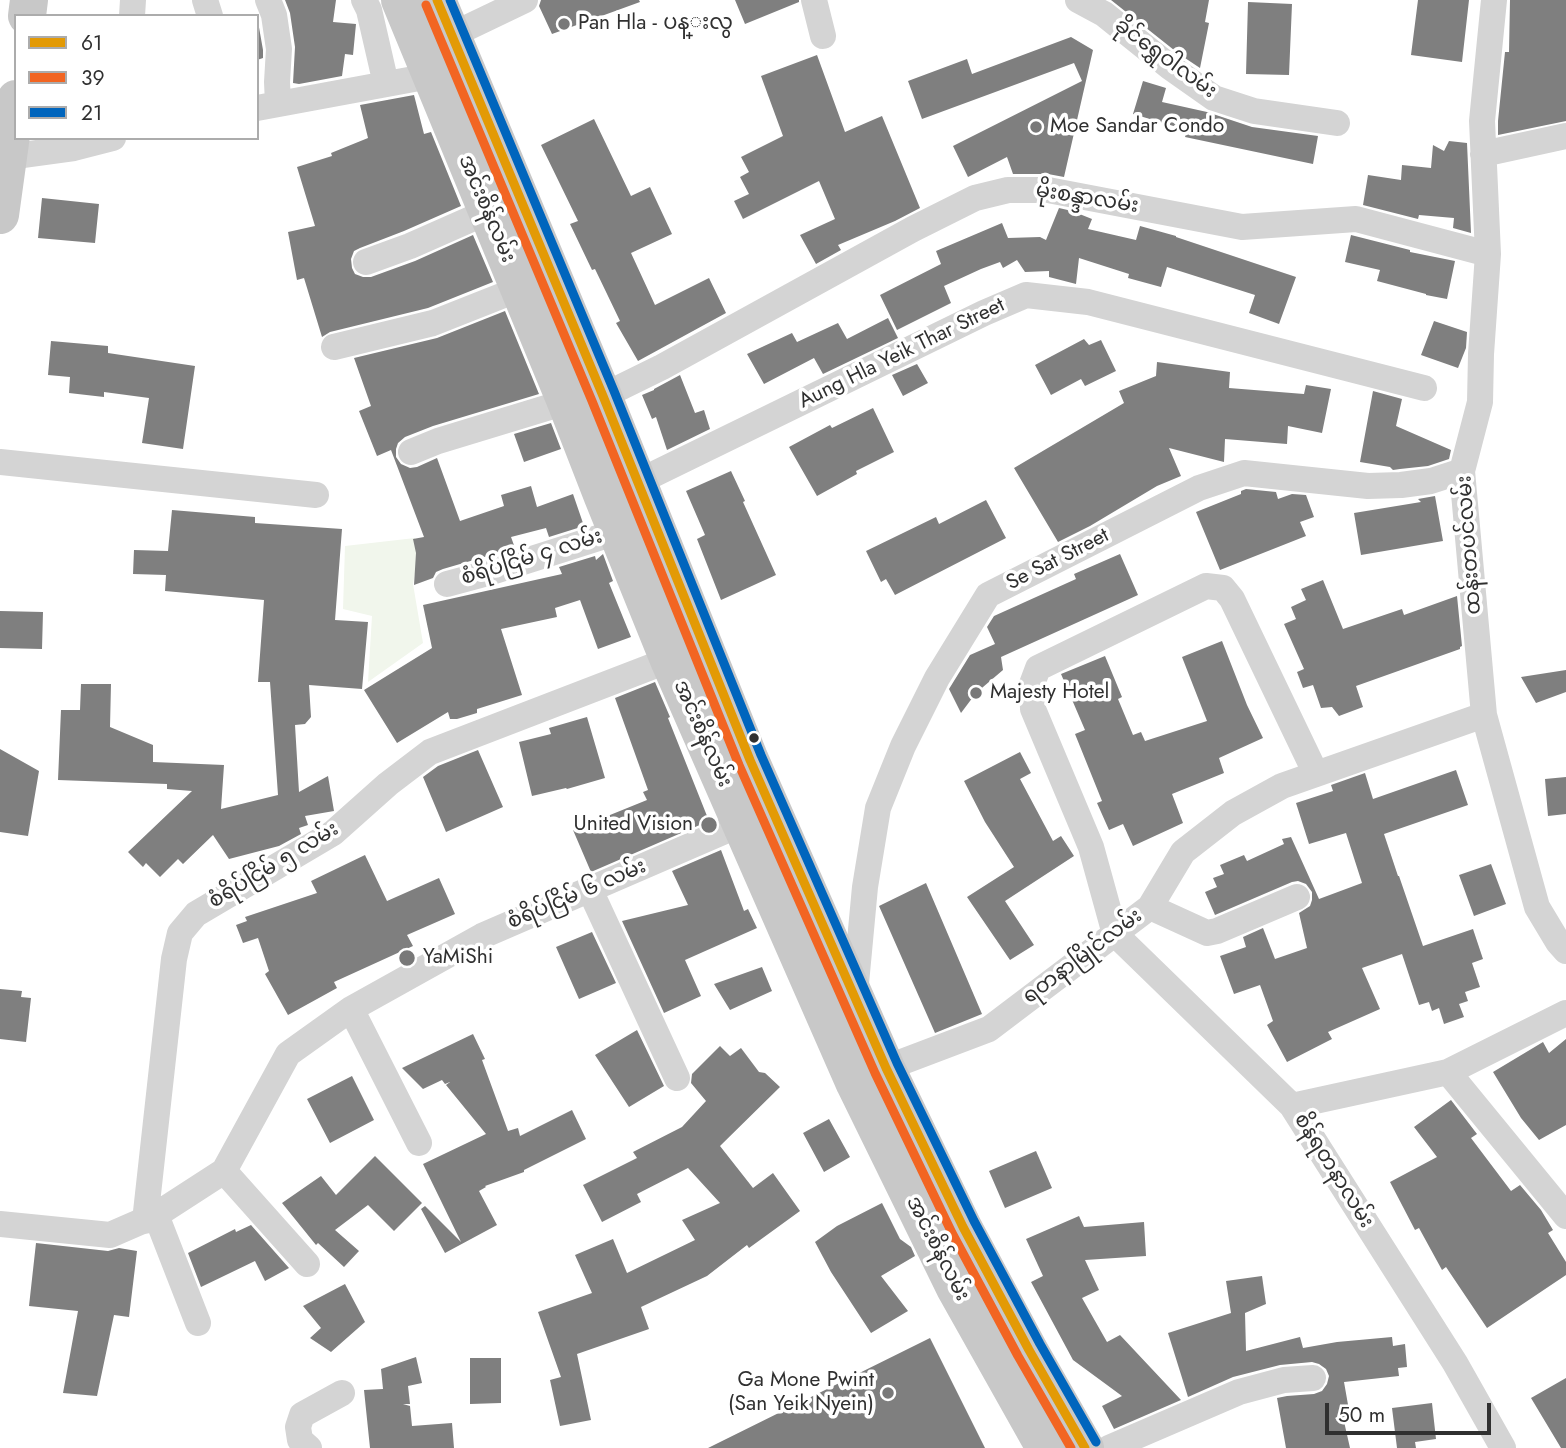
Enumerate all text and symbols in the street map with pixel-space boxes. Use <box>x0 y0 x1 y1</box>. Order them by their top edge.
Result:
place label: Pan Hla - ပန္းလွ <box>578 11 733 37</box>
street label: ခိုင်ရွှေဝါလမ်း <box>1109 13 1221 105</box>
legend <box>14 14 259 140</box>
marker: Pan Hla - ပန္းလွ <box>556 16 572 32</box>
text: 61 <box>81 28 103 58</box>
text: 39 <box>81 63 105 93</box>
text: 21 <box>81 98 102 128</box>
place label: Moe Sandar Condo <box>1050 114 1224 140</box>
marker: Moe Sandar Condo <box>1028 119 1044 135</box>
street label: အင်းစိန်လမ်း <box>452 151 520 267</box>
street label: မိုးစန္ဒာလမ်း <box>1034 178 1140 220</box>
street label: Aung Hla Yeik Thar Street <box>795 293 1009 415</box>
street label: ထန်းတပင်လမ်း <box>1453 475 1487 615</box>
street label: Se Sat Street <box>1003 523 1113 597</box>
street label: စံရိပ်ငြိမ် ၄ လမ်း <box>458 525 606 591</box>
street label: အင်းစိန်လမ်း <box>667 677 737 791</box>
place label: Majesty Hotel <box>990 680 1109 706</box>
marker: Majesty Hotel <box>968 685 984 701</box>
unlabelled marker <box>747 731 761 745</box>
place label: United Vision <box>574 812 693 838</box>
marker: United Vision <box>699 815 719 835</box>
street label: စံရိပ်ငြိမ် ၅ လမ်း <box>204 817 344 915</box>
street label: စံရိပ်ငြိမ် ၆ လမ်း <box>504 854 650 936</box>
street label: ရတနာမြိုင်လမ်း <box>1018 904 1148 1010</box>
place label: YaMiShi <box>423 945 493 971</box>
marker: YaMiShi <box>397 948 417 968</box>
street label: စိန်ရတနာလမ်း <box>1288 1109 1378 1233</box>
street label: အင်းစိန်လမ်း <box>900 1192 974 1306</box>
place label: Ga Mone Pwint (San Yeik Nyein) <box>728 1368 874 1418</box>
marker: Ga Mone Pwint (San Yeik Nyein) <box>880 1385 896 1401</box>
scale bar <box>1328 1388 1494 1432</box>
text: 50 m <box>1338 1400 1385 1430</box>

